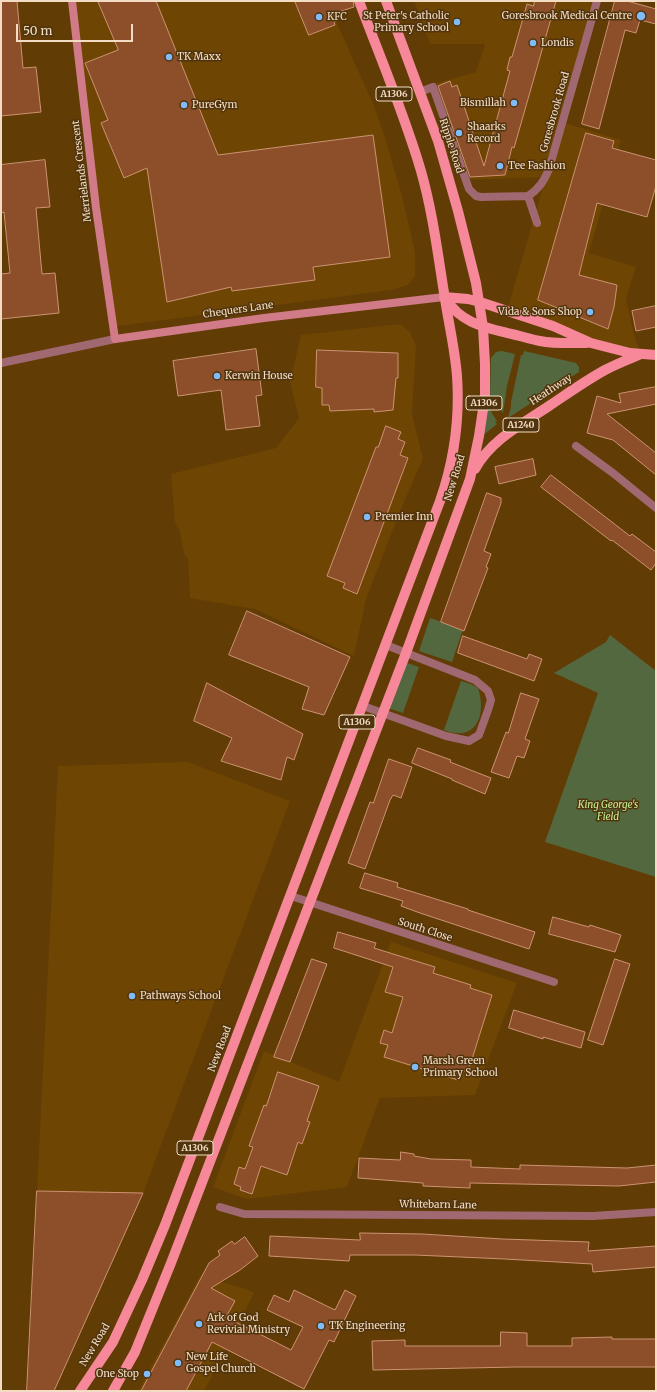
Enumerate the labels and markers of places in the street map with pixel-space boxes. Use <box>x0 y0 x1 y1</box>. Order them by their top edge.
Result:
place label: St Peter's Catholic Primary School <box>363 10 449 34</box>
place label: Goresbrook Medical Centre <box>502 10 632 22</box>
marker: Goresbrook Medical Centre <box>635 10 647 22</box>
place label: KFC <box>327 11 347 23</box>
marker: KFC <box>314 12 324 22</box>
marker: St Peter's Catholic Primary School <box>452 17 462 27</box>
place label: Londis <box>541 37 574 49</box>
marker: Londis <box>528 38 538 48</box>
place label: TK Maxx <box>177 51 221 63</box>
marker: TK Maxx <box>164 52 174 62</box>
place label: Bismillah <box>460 97 506 109</box>
marker: Bismillah <box>509 98 519 108</box>
place label: PureGym <box>192 99 237 111</box>
marker: PureGym <box>179 100 189 110</box>
place label: Shaarks Record <box>467 121 506 144</box>
marker: Shaarks Record <box>454 128 464 138</box>
place label: Tee Fashion <box>508 160 566 172</box>
marker: Tee Fashion <box>495 161 505 171</box>
place label: Vida & Sons Shop <box>498 306 582 318</box>
marker: Vida & Sons Shop <box>585 307 595 317</box>
place label: Kerwin House <box>225 370 293 382</box>
marker: Kerwin House <box>212 371 222 381</box>
place label: Premier Inn <box>375 511 433 523</box>
marker: Premier Inn <box>362 512 372 522</box>
place label: Pathways School <box>140 990 221 1002</box>
marker: Pathways School <box>127 991 137 1001</box>
place label: Marsh Green Primary School <box>423 1055 498 1078</box>
marker: Marsh Green Primary School <box>410 1062 420 1072</box>
place label: Ark of God Revivial Ministry <box>207 1312 290 1336</box>
marker: Ark of God Revivial Ministry <box>194 1319 204 1329</box>
place label: TK Engineering <box>329 1320 405 1332</box>
marker: TK Engineering <box>316 1321 326 1331</box>
place label: New Life Gospel Church <box>186 1351 256 1374</box>
marker: New Life Gospel Church <box>173 1358 183 1368</box>
place label: One Stop <box>96 1368 139 1380</box>
marker: One Stop <box>142 1369 152 1379</box>

